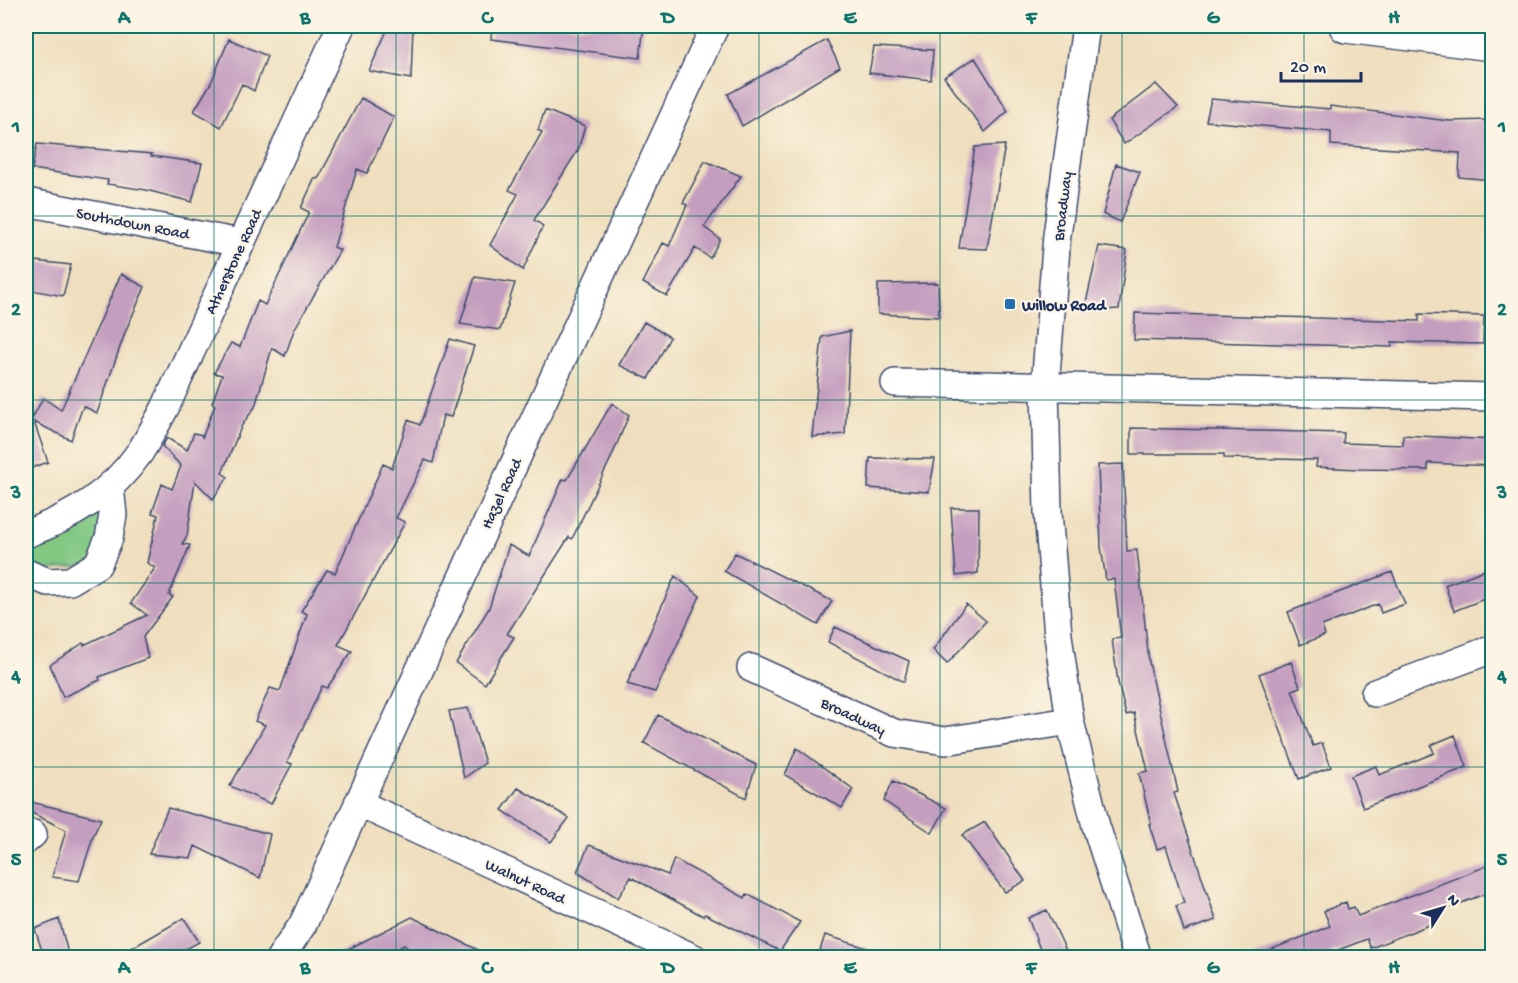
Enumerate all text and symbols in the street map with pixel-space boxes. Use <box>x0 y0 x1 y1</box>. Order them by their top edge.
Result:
text: A <box>117 8 132 31</box>
text: B <box>299 8 311 31</box>
text: C <box>481 8 495 31</box>
text: D <box>659 8 675 31</box>
text: E <box>844 8 858 31</box>
text: F <box>1025 8 1038 31</box>
text: G <box>1207 8 1221 31</box>
text: H <box>1388 8 1400 31</box>
scale bar <box>1281 45 1360 83</box>
text: 20 m <box>1290 58 1326 79</box>
text: 1 <box>11 117 20 140</box>
text: 1 <box>1497 117 1506 140</box>
street label: Broadway <box>1051 171 1078 243</box>
street label: Southdown Road <box>74 205 192 246</box>
street label: Atherstone Road <box>203 205 269 318</box>
marker: Willow Road <box>1003 297 1017 311</box>
place label: Willow Road <box>1021 298 1107 317</box>
text: 2 <box>11 300 21 323</box>
text: 2 <box>1497 300 1507 323</box>
street label: Hazel Road <box>479 455 528 533</box>
text: 3 <box>10 483 21 506</box>
text: 3 <box>1496 483 1507 506</box>
text: 4 <box>10 667 21 690</box>
text: 4 <box>1496 667 1507 690</box>
street label: Broadway <box>816 694 888 742</box>
text: 5 <box>11 850 22 873</box>
text: 5 <box>1497 850 1508 873</box>
street label: Walnut Road <box>481 856 569 911</box>
north arrow <box>1413 878 1473 938</box>
text: N <box>1441 891 1463 911</box>
text: A <box>117 958 132 981</box>
text: B <box>299 958 311 981</box>
text: C <box>481 958 495 981</box>
text: D <box>659 958 675 981</box>
text: E <box>844 958 858 981</box>
text: F <box>1025 958 1038 981</box>
text: G <box>1207 958 1221 981</box>
text: H <box>1388 958 1400 981</box>

